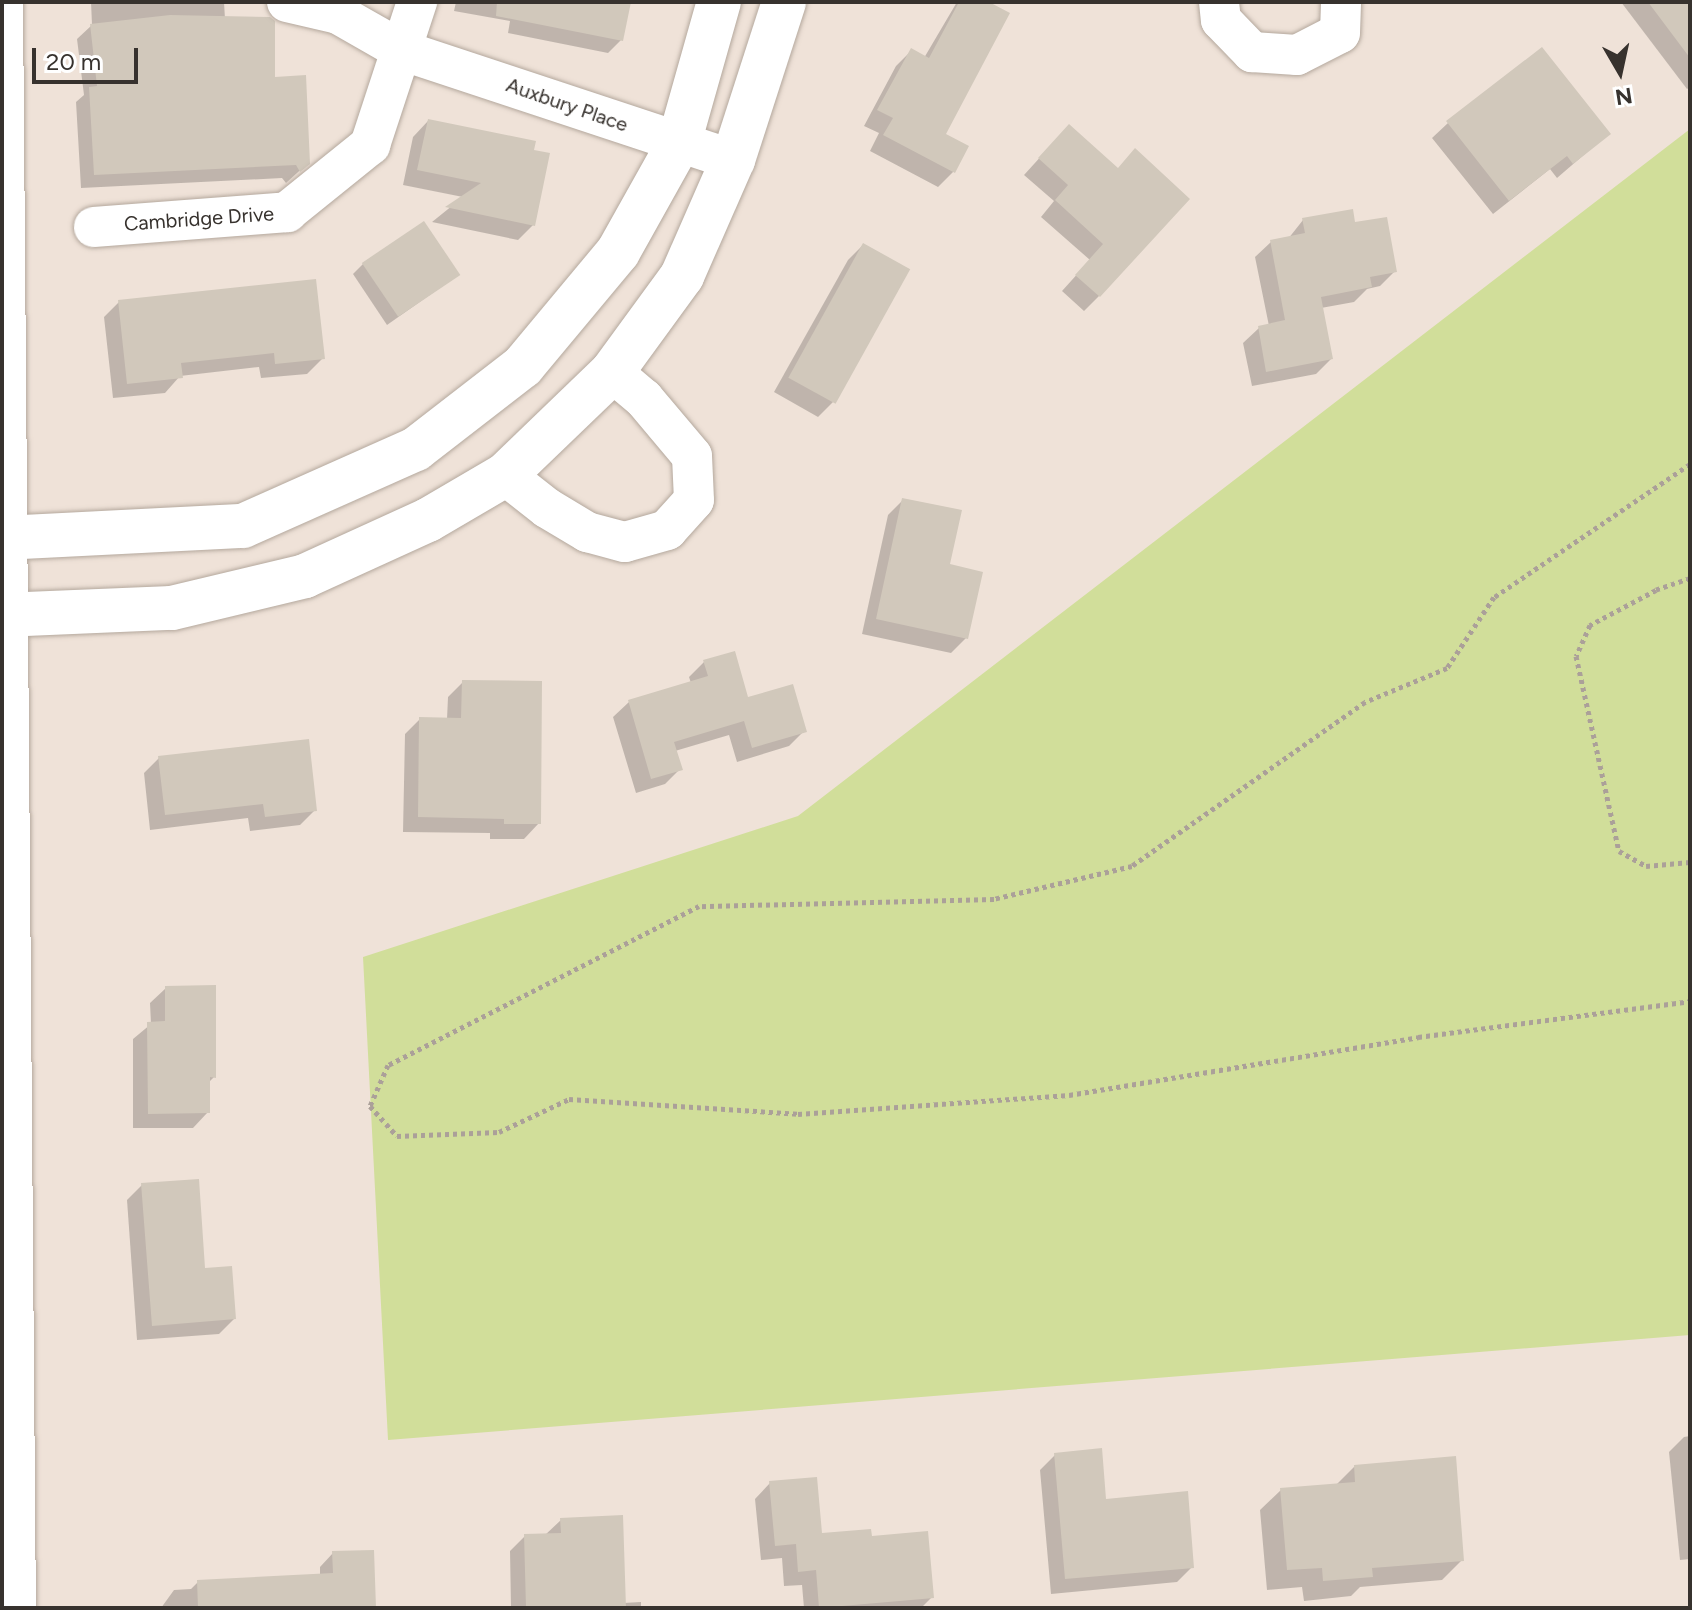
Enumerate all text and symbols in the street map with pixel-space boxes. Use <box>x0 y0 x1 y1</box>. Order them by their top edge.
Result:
scale bar <box>36 32 142 82</box>
north arrow <box>1580 32 1660 112</box>
text: 20 m <box>46 47 101 76</box>
street label: Auxbury Place <box>503 73 631 137</box>
text: N <box>1613 82 1634 111</box>
street label: Cambridge Drive <box>123 202 275 236</box>

